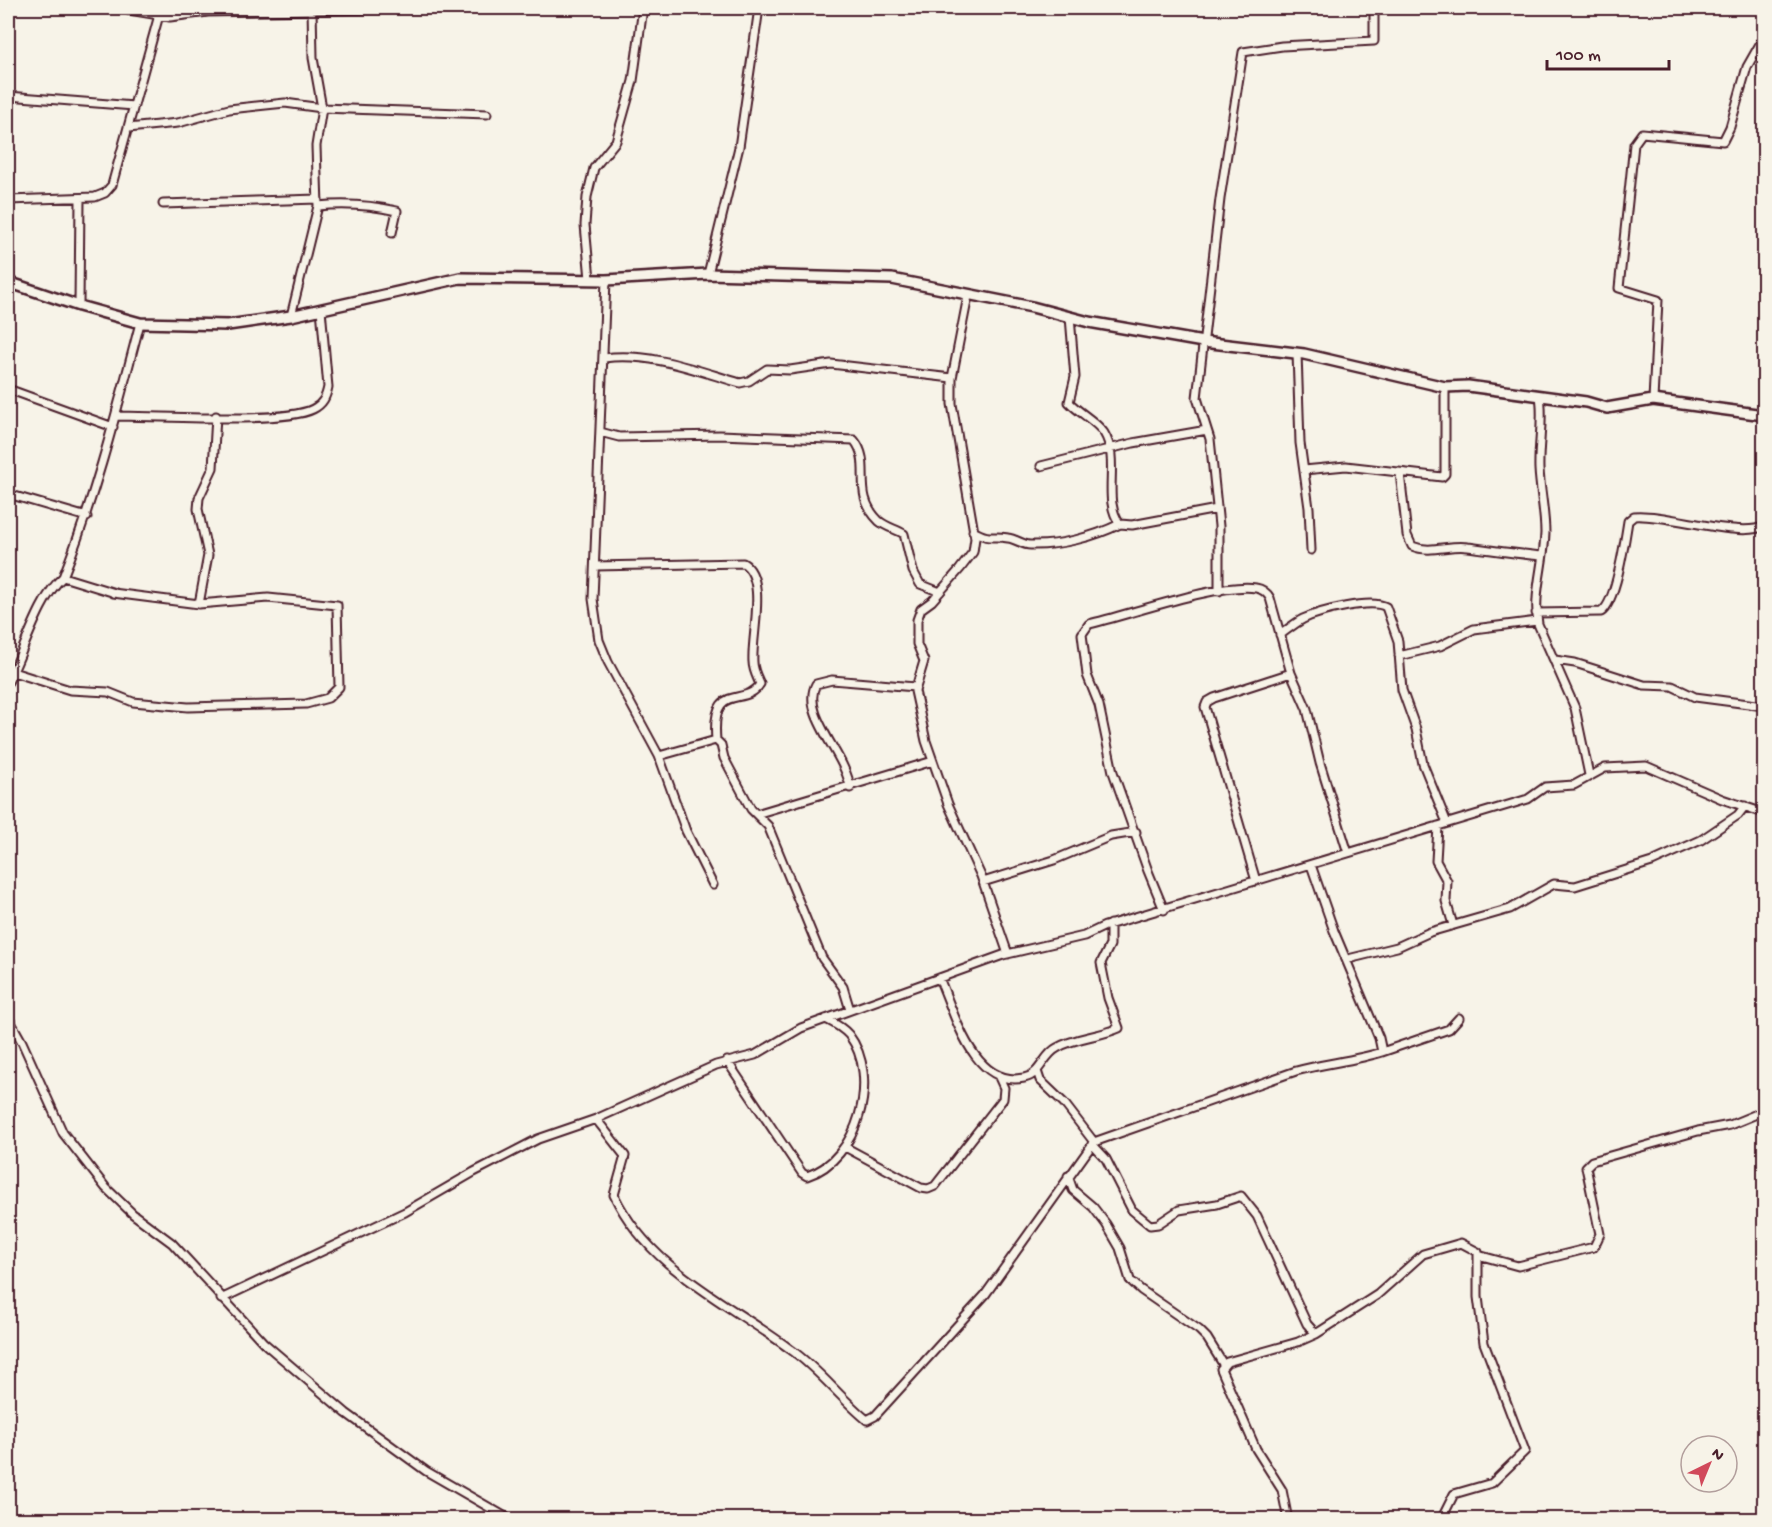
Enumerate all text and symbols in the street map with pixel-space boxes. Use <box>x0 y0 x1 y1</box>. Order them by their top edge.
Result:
scale bar <box>1547 33 1668 71</box>
text: 100 m <box>1555 46 1601 67</box>
north arrow <box>1679 1434 1739 1494</box>
text: N <box>1707 1445 1728 1466</box>

